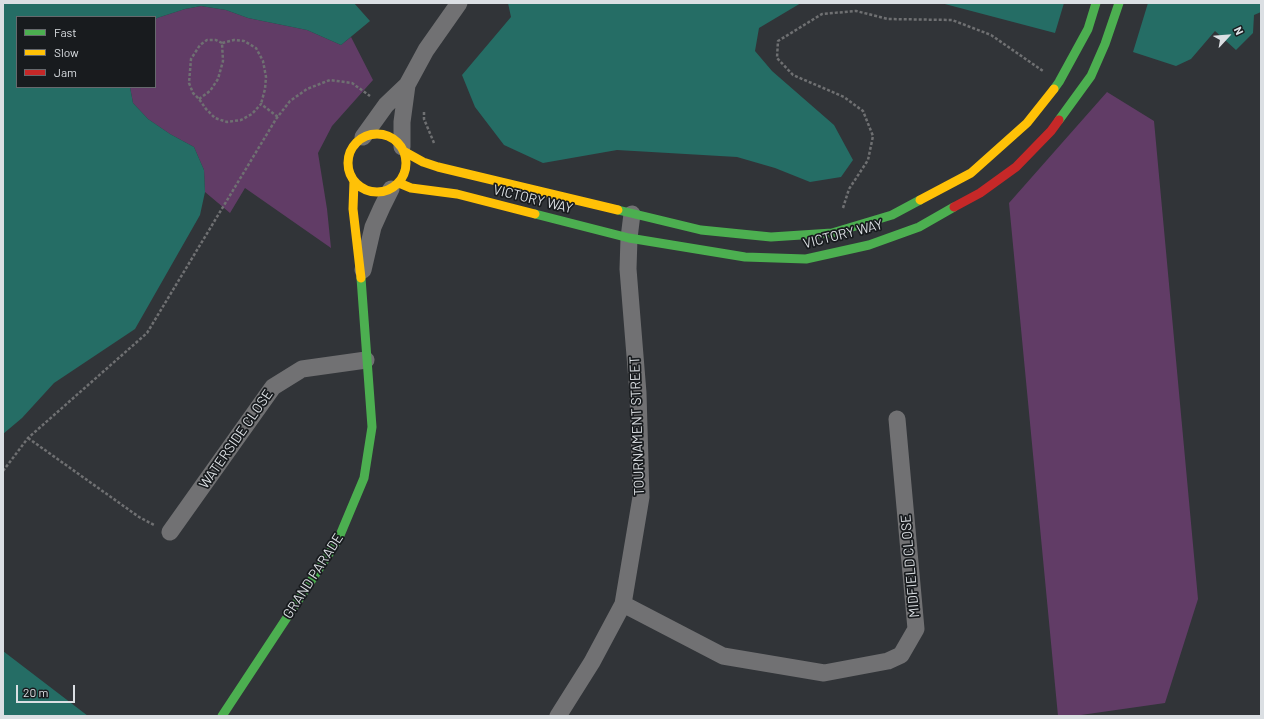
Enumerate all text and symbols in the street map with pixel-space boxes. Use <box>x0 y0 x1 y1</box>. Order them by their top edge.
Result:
legend <box>16 16 156 88</box>
north arrow <box>1208 16 1248 56</box>
text: N <box>1232 24 1247 37</box>
text: Fast <box>54 25 77 39</box>
text: Slow <box>54 45 79 59</box>
text: Jam <box>54 65 77 79</box>
street label: VICTORY WAY <box>491 181 575 217</box>
street label: VICTORY WAY <box>801 216 885 252</box>
street label: TOURNAMENT STREET <box>626 356 648 496</box>
street label: WATERSIDE CLOSE <box>196 386 276 492</box>
street label: MIDFIELD CLOSE <box>897 514 923 618</box>
street label: GRAND PARADE <box>279 530 347 622</box>
scale bar <box>18 677 77 703</box>
text: 20 m <box>23 685 49 699</box>

